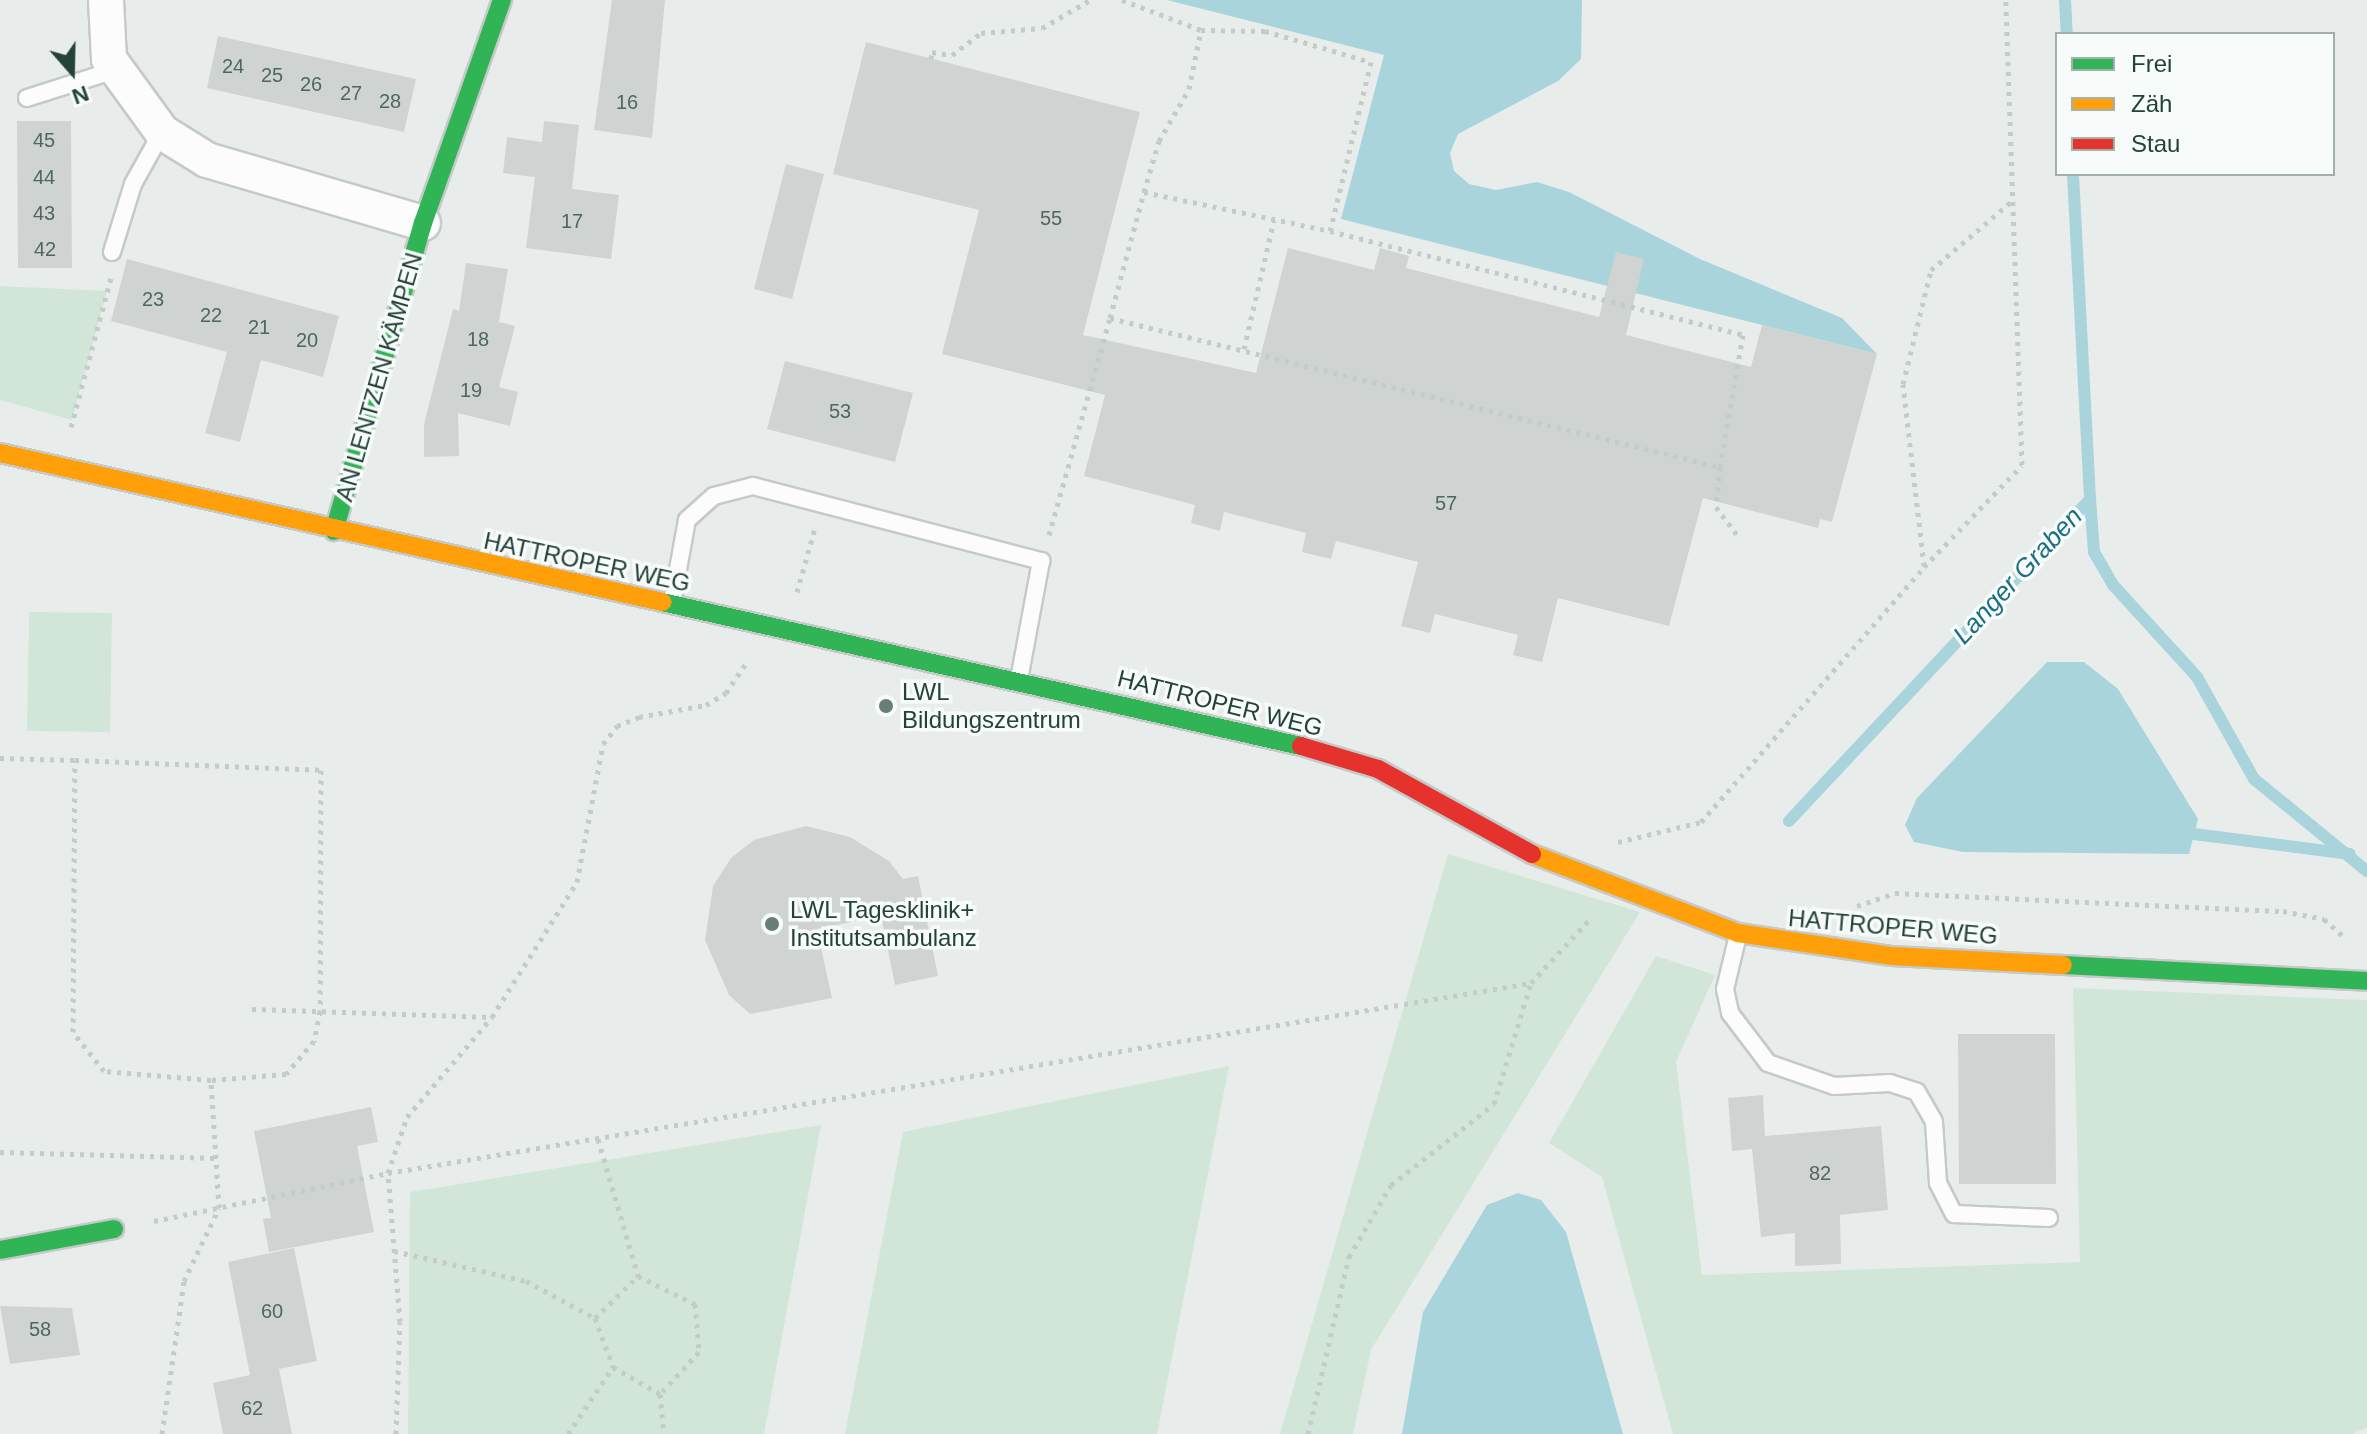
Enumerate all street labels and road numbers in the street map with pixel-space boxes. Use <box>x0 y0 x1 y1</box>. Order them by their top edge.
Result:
street label: AN LENTZEN KÄMPEN <box>330 249 428 505</box>
street label: HATTROPER WEG <box>481 526 693 598</box>
street label: HATTROPER WEG <box>1115 664 1325 742</box>
street label: HATTROPER WEG <box>1787 903 1999 951</box>

